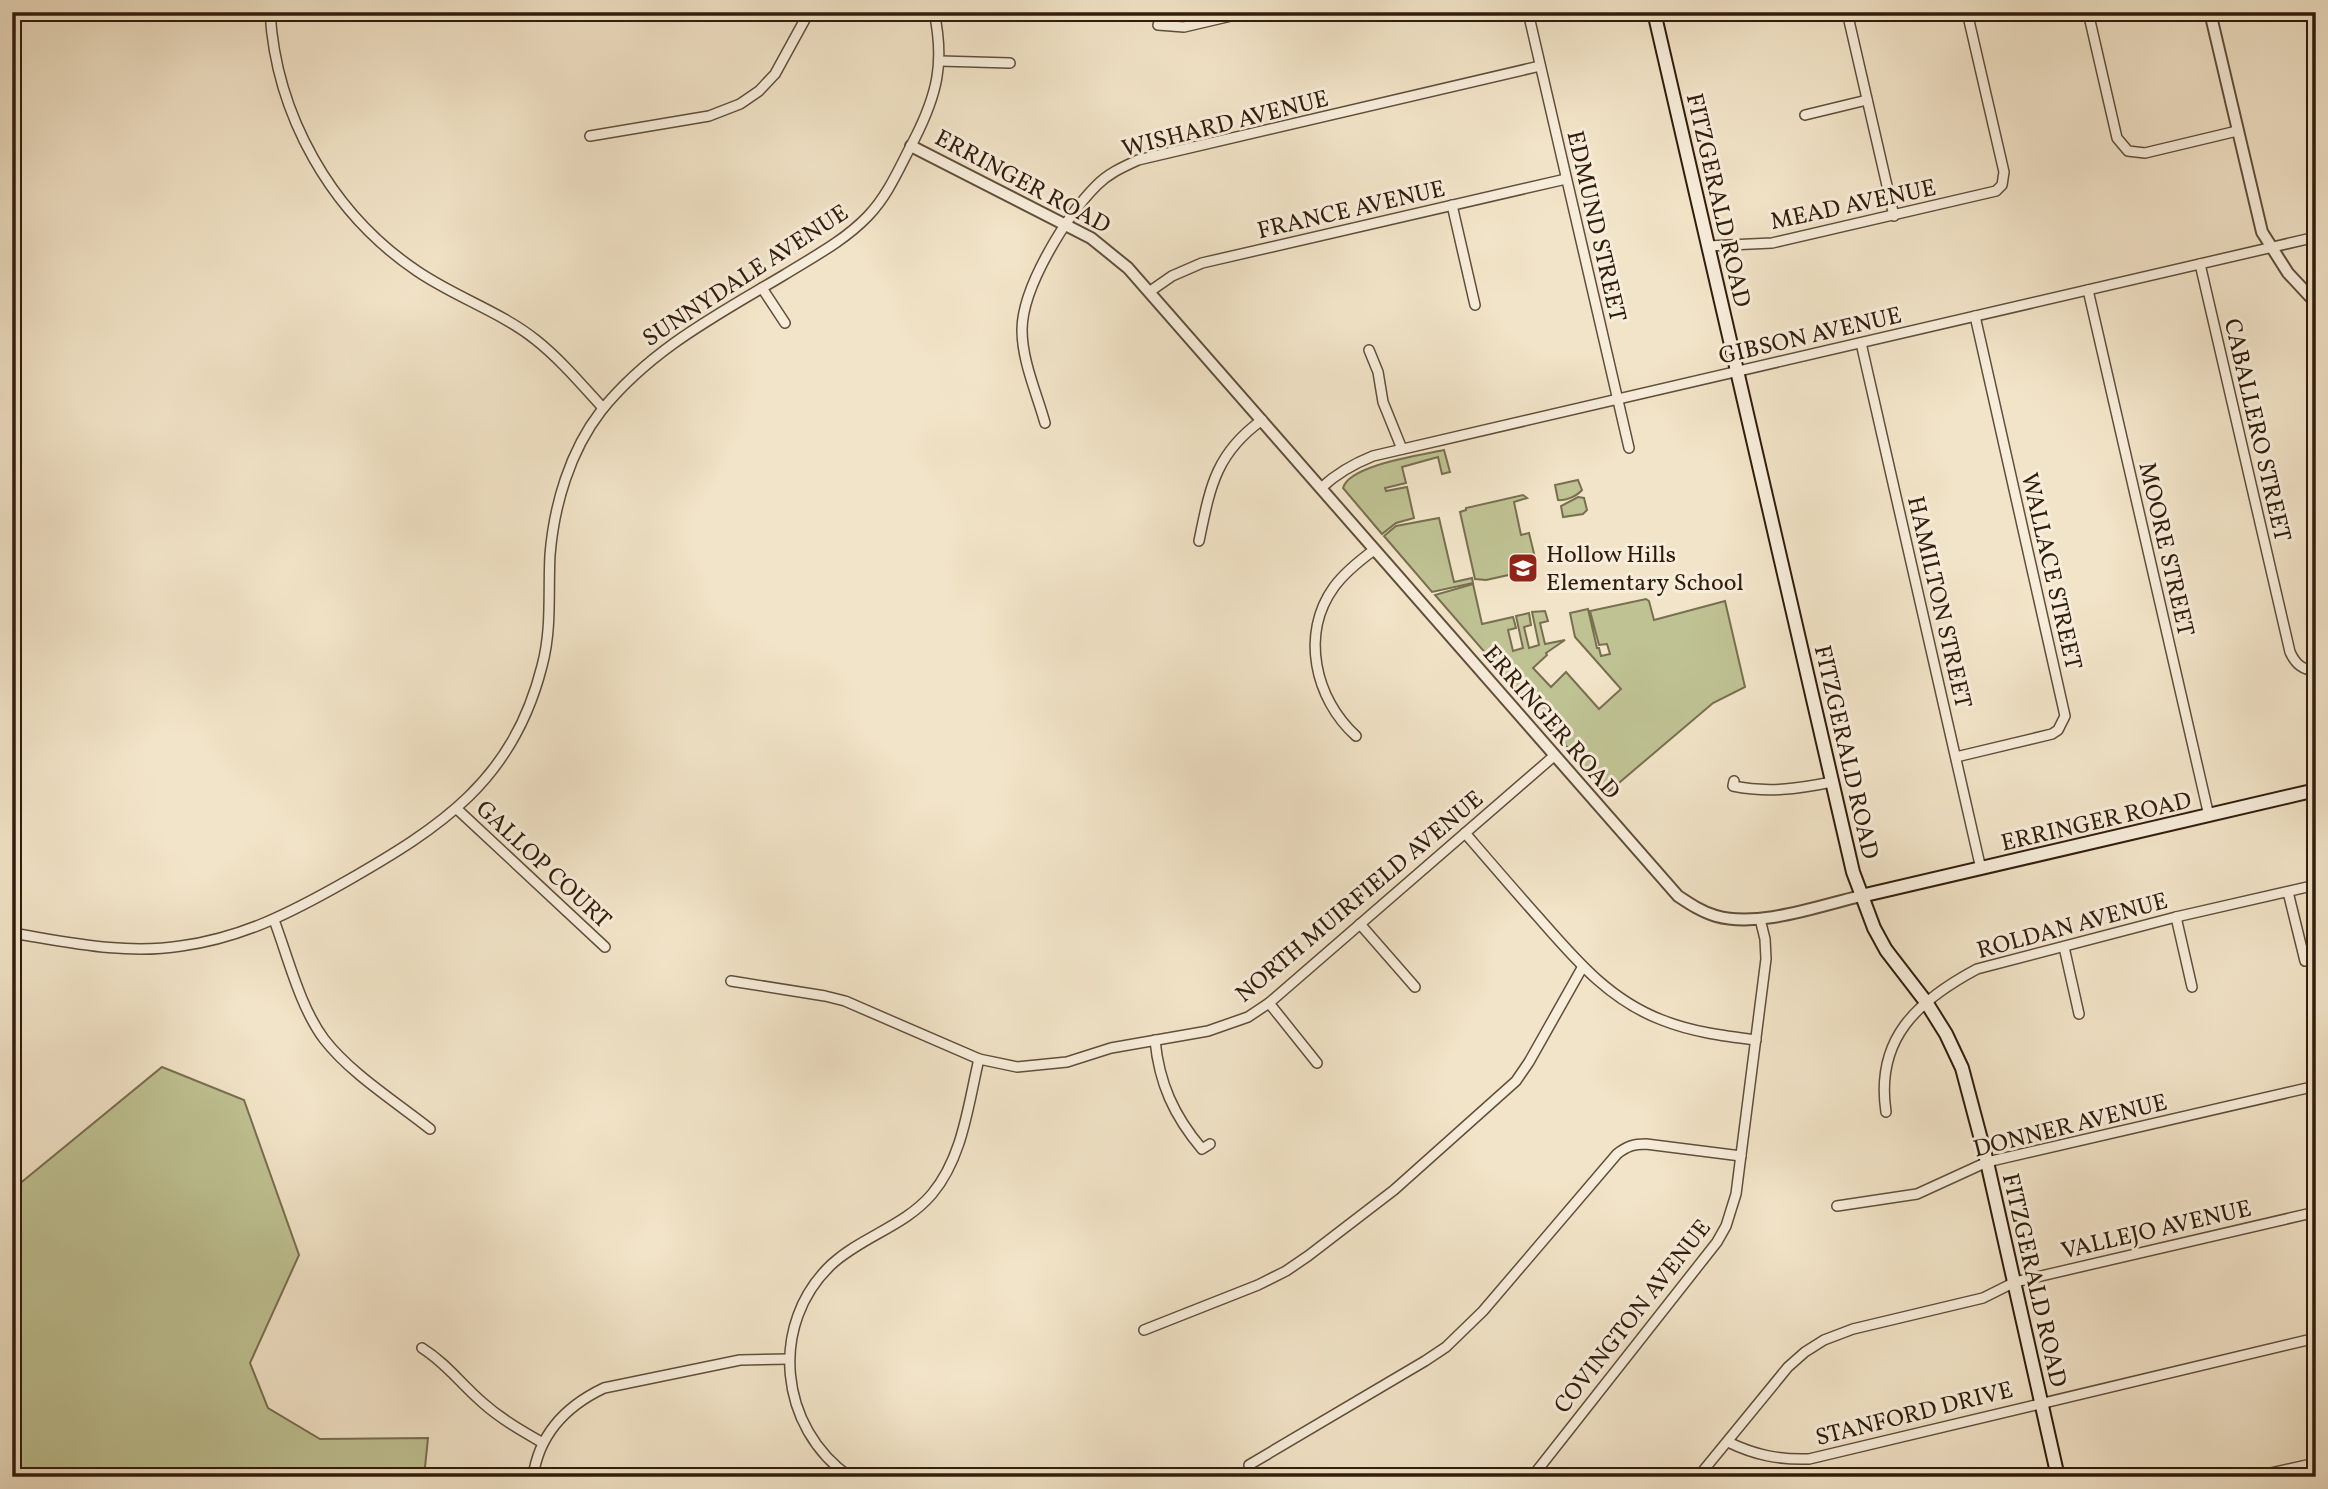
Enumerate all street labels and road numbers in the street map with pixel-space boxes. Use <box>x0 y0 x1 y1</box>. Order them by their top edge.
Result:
street label: WISHARD AVENUE <box>1118 83 1333 167</box>
street label: FITZGERALD ROAD <box>1676 90 1758 311</box>
street label: ERRINGER ROAD <box>928 122 1116 243</box>
street label: EDMUND STREET <box>1557 128 1634 325</box>
street label: MEAD AVENUE <box>1768 172 1939 240</box>
street label: FRANCE AVENUE <box>1254 173 1449 249</box>
street label: SUNNYDALE AVENUE <box>636 197 856 356</box>
street label: GIBSON AVENUE <box>1716 299 1905 375</box>
street label: CABALLERO STREET <box>2214 316 2298 545</box>
street label: MOORE STREET <box>2129 459 2202 640</box>
street label: WALLACE STREET <box>2011 470 2089 673</box>
street label: HAMILTON STREET <box>1897 493 1979 712</box>
street label: ERRINGER ROAD <box>1474 639 1627 808</box>
street label: FITZGERALD ROAD <box>1804 642 1886 863</box>
street label: NORTH MUIRFIELD AVENUE <box>1229 783 1492 1012</box>
street label: ERRINGER ROAD <box>1998 784 2195 861</box>
street label: GALLOP COURT <box>467 793 618 937</box>
street label: ROLDAN AVENUE <box>1973 885 2172 969</box>
street label: DONNER AVENUE <box>1970 1086 2171 1167</box>
street label: FITZGERALD ROAD <box>1992 1170 2074 1391</box>
street label: VALLEJO AVENUE <box>2058 1193 2255 1269</box>
street label: COVINGTON AVENUE <box>1547 1213 1720 1422</box>
street label: STANFORD DRIVE <box>1812 1374 2017 1456</box>

